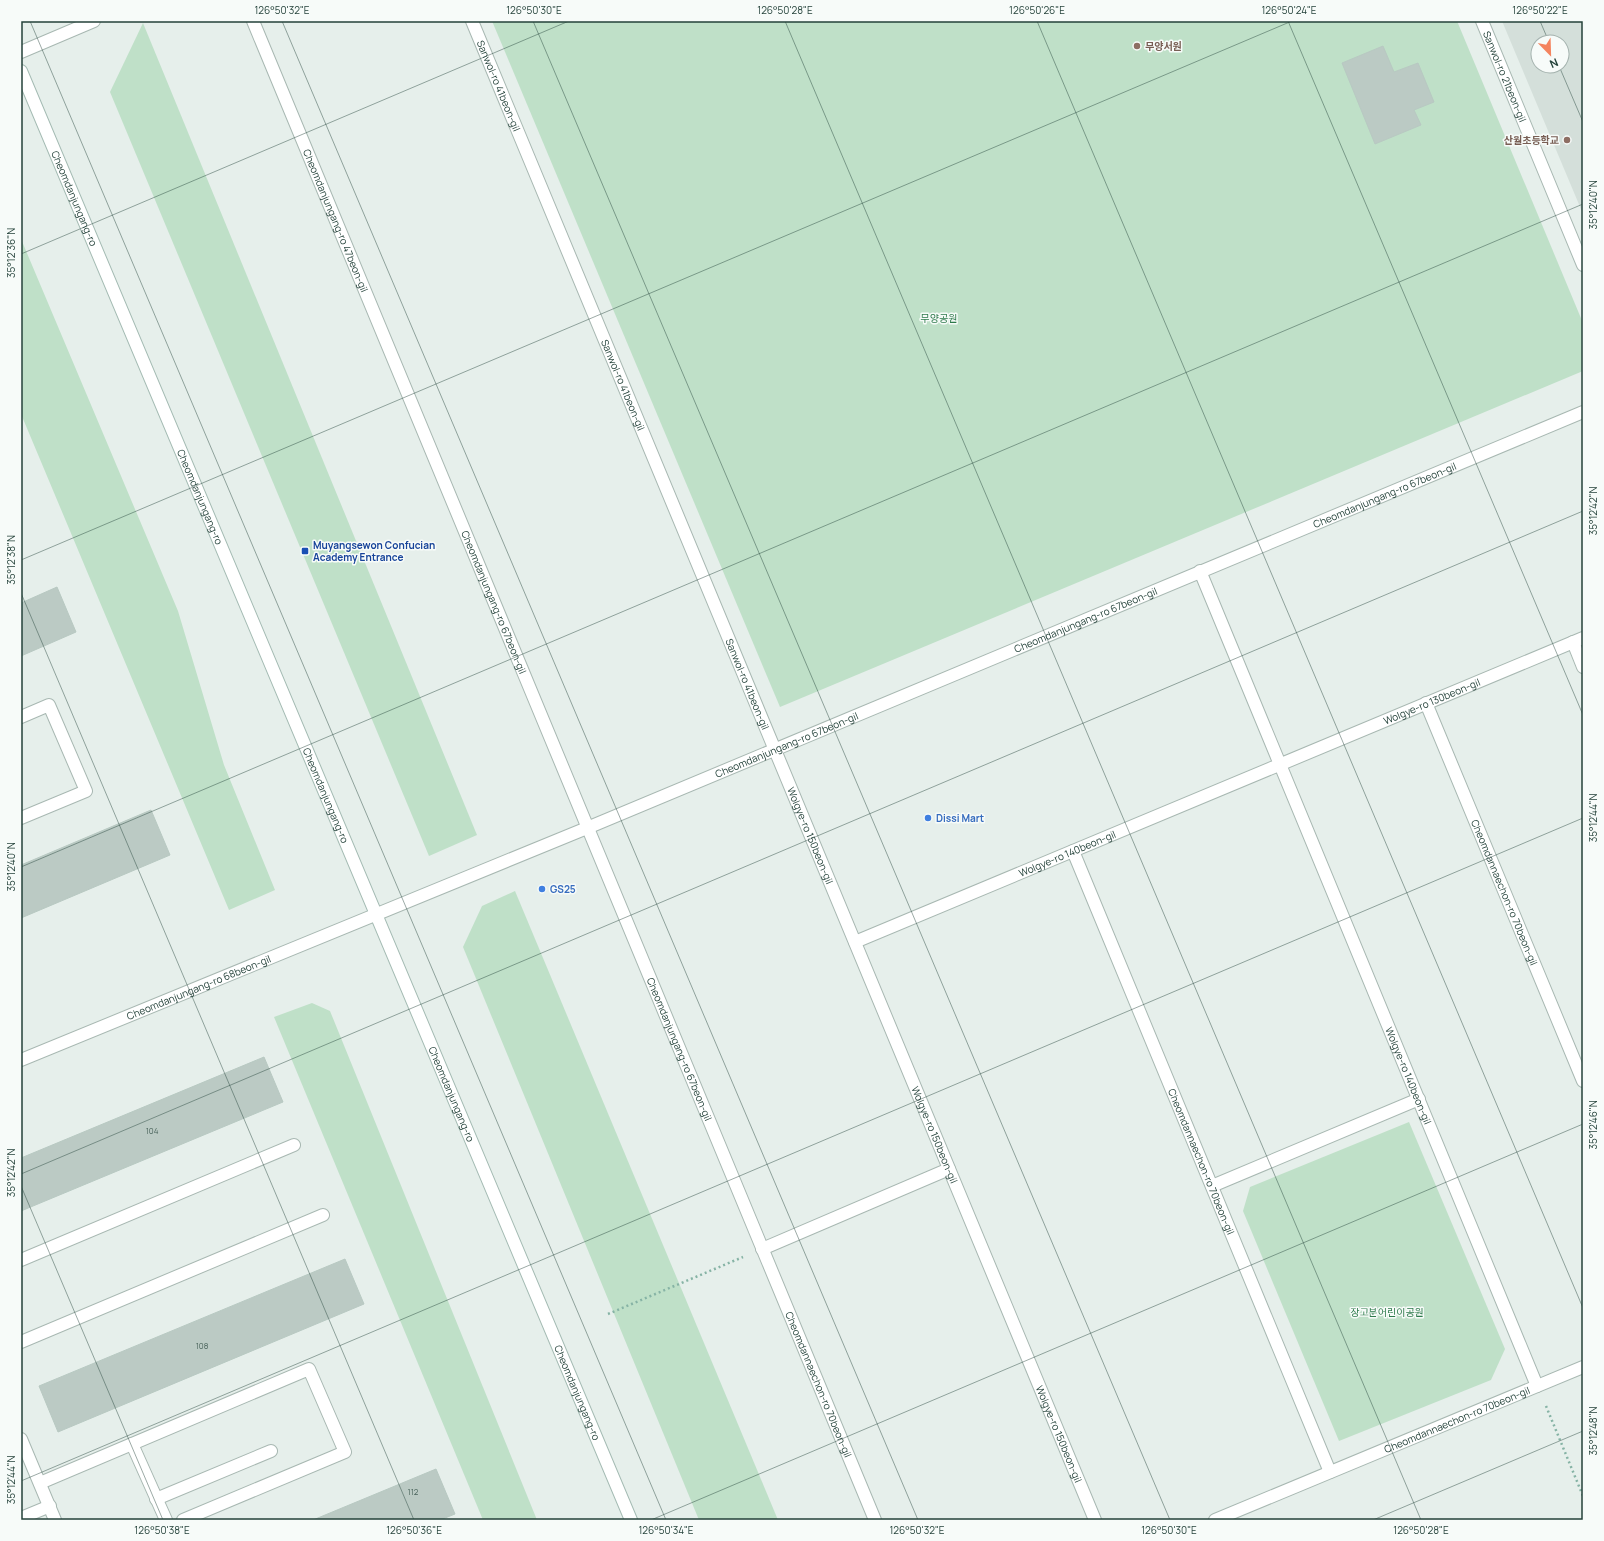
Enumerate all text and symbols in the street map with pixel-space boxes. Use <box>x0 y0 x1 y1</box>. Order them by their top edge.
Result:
text: 126°50'32"E <box>254 3 310 17</box>
text: 126°50'30"E <box>506 3 562 17</box>
text: 126°50'28"E <box>757 3 813 17</box>
text: 126°50'26"E <box>1009 3 1065 17</box>
text: 126°50'24"E <box>1261 3 1317 17</box>
text: 126°50'22"E <box>1512 3 1568 17</box>
street label: Sanwol-ro 21beon-gil <box>1480 29 1530 124</box>
north arrow <box>1530 34 1570 74</box>
street label: Sanwol-ro 41beon-gil <box>474 38 524 133</box>
place label: 무양서원 <box>1145 39 1182 53</box>
marker: 무양서원 <box>1132 41 1142 51</box>
text: N <box>1547 55 1561 72</box>
place label: 산월초등학교 <box>1504 133 1559 147</box>
marker: 산월초등학교 <box>1562 135 1572 145</box>
street label: Cheomdanjungang-ro 47beon-gil <box>300 147 372 294</box>
street label: Cheomdanjungang-ro <box>48 148 101 248</box>
text: 35°12'40"N <box>1586 180 1600 230</box>
text: 35°12'36"N <box>4 228 18 278</box>
park label: 무양공원 <box>921 311 957 325</box>
street label: Sanwol-ro 41beon-gil <box>598 337 648 432</box>
street label: Cheomdanjungang-ro <box>174 447 227 547</box>
street label: Cheomdanjungang-ro 67beon-gil <box>1311 459 1458 531</box>
text: 35°12'42"N <box>1586 486 1600 535</box>
street label: Cheomdanjungang-ro 67beon-gil <box>458 528 530 676</box>
text: 35°12'38"N <box>4 535 18 585</box>
place label: Muyangsewon Confucian Academy Entrance <box>313 538 435 564</box>
marker: Muyangsewon Confucian Academy Entrance <box>300 546 310 556</box>
street label: Cheomdanjungang-ro 67beon-gil <box>1012 584 1159 656</box>
street label: Sanwol-ro 41beon-gil <box>722 636 773 732</box>
street label: Wolgye-ro 130beon-gil <box>1381 675 1482 728</box>
street label: Cheomdanjungang-ro 67beon-gil <box>713 709 860 781</box>
street label: Cheomdanjungang-ro <box>300 746 352 845</box>
street label: Wolgye-ro 150beon-gil <box>784 785 837 886</box>
text: 35°12'44"N <box>1586 794 1600 842</box>
place label: Dissi Mart <box>936 811 984 825</box>
marker: Dissi Mart <box>923 813 933 823</box>
street label: Cheomdannaechon-ro 70beon-gil <box>1468 817 1541 967</box>
street label: Wolgye-ro 140beon-gil <box>1017 827 1118 880</box>
text: 35°12'40"N <box>4 842 18 892</box>
place label: GS25 <box>550 882 576 896</box>
marker: GS25 <box>537 884 547 894</box>
street label: Cheomdanjungang-ro 68beon-gil <box>124 951 273 1023</box>
street label: Cheomdanjungang-ro 67beon-gil <box>644 975 716 1123</box>
street label: Wolgye-ro 140beon-gil <box>1382 1025 1435 1126</box>
street label: Cheomdanjungang-ro <box>425 1044 478 1144</box>
street label: Wolgye-ro 150beon-gil <box>908 1084 961 1185</box>
street label: Cheomdannaechon-ro 70beon-gil <box>1165 1086 1238 1237</box>
text: 35°12'46"N <box>1586 1100 1600 1150</box>
house number: 104 <box>146 1125 159 1136</box>
text: 35°12'42"N <box>4 1148 18 1197</box>
park label: 장고분어린이공원 <box>1350 1305 1424 1319</box>
street label: Cheomdannaechon-ro 70beon-gil <box>782 1309 855 1459</box>
house number: 108 <box>196 1340 209 1351</box>
street label: Cheomdanjungang-ro <box>551 1343 604 1443</box>
street label: Wolgye-ro 150beon-gil <box>1033 1383 1086 1484</box>
street label: Cheomdannaechon-ro 70beon-gil <box>1382 1383 1532 1456</box>
text: 35°12'48"N <box>1586 1406 1600 1455</box>
text: 35°12'44"N <box>4 1456 18 1504</box>
house number: 112 <box>408 1486 419 1497</box>
text: 126°50'38"E <box>134 1523 190 1537</box>
text: 126°50'36"E <box>386 1523 442 1537</box>
text: 126°50'34"E <box>638 1523 694 1537</box>
text: 126°50'32"E <box>889 1523 945 1537</box>
text: 126°50'30"E <box>1141 1523 1197 1537</box>
text: 126°50'28"E <box>1393 1523 1449 1537</box>

